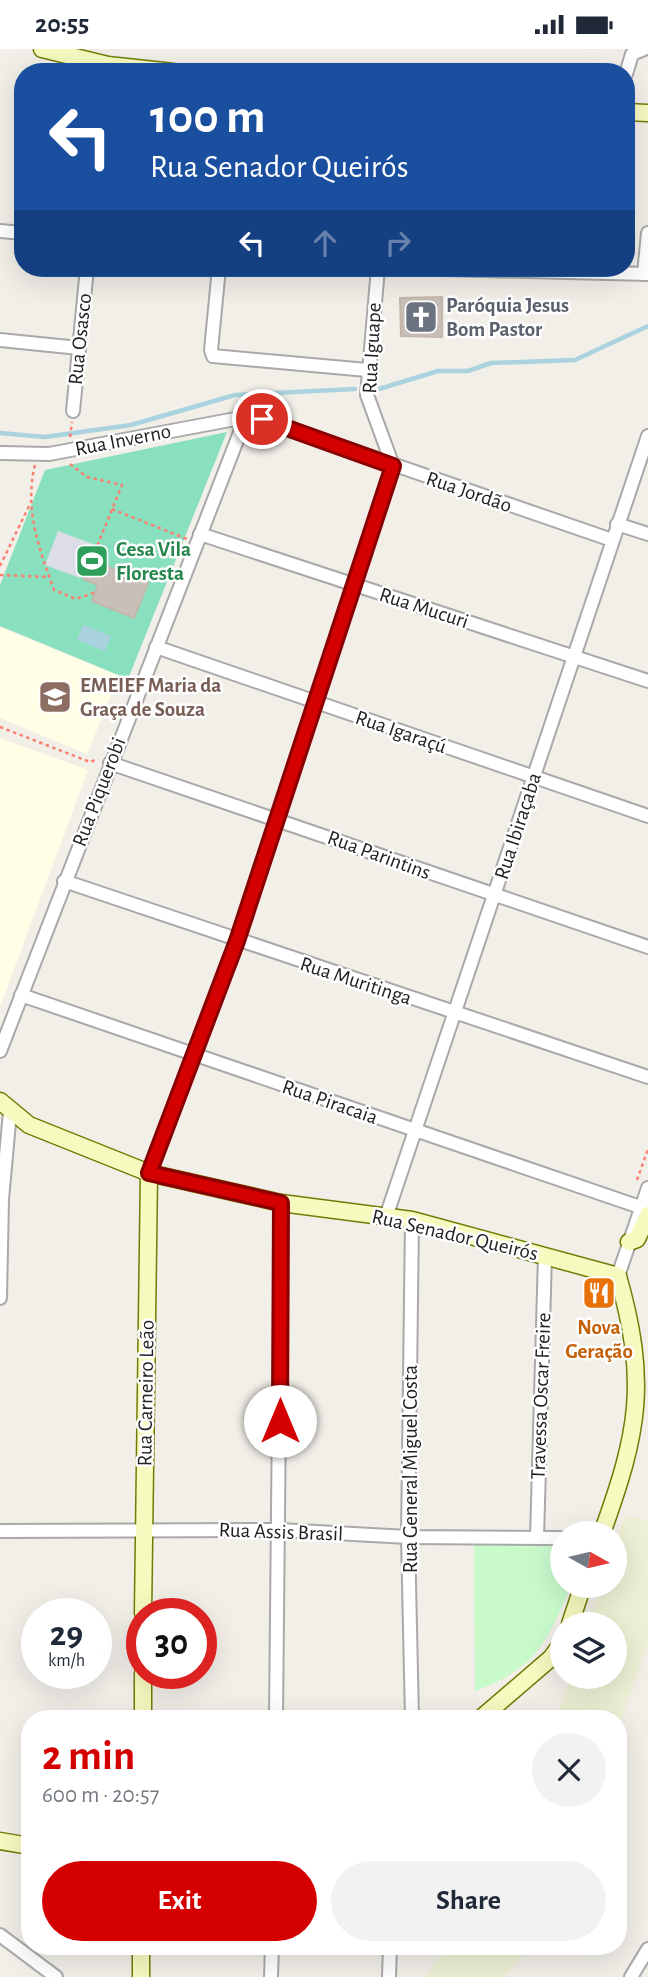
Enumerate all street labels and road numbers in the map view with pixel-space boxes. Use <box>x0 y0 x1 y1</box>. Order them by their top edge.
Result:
street label: Rua Osasco <box>65 292 95 386</box>
street label: Rua Iguape <box>359 302 385 394</box>
street label: Rua Inverno <box>73 420 173 460</box>
street label: Rua Jordão <box>424 468 514 516</box>
street label: Rua Mucuri <box>377 584 471 632</box>
street label: Rua Igaraçú <box>353 707 449 757</box>
street label: Rua Piquerobi <box>69 734 129 850</box>
street label: Rua Ibiraçaba <box>491 770 545 882</box>
street label: Rua Parintins <box>325 827 433 883</box>
street label: Rua Muritinga <box>298 953 415 1009</box>
street label: Rua Piracaia <box>279 1076 381 1128</box>
street label: Rua Senador Queirós <box>370 1206 540 1264</box>
street label: Travessa Oscar Freire <box>528 1312 554 1480</box>
street label: Rua Carneiro Leão <box>134 1320 158 1466</box>
street label: Rua General Miguel Costa <box>400 1365 421 1573</box>
street label: Rua Assis Brasil <box>218 1519 344 1545</box>

